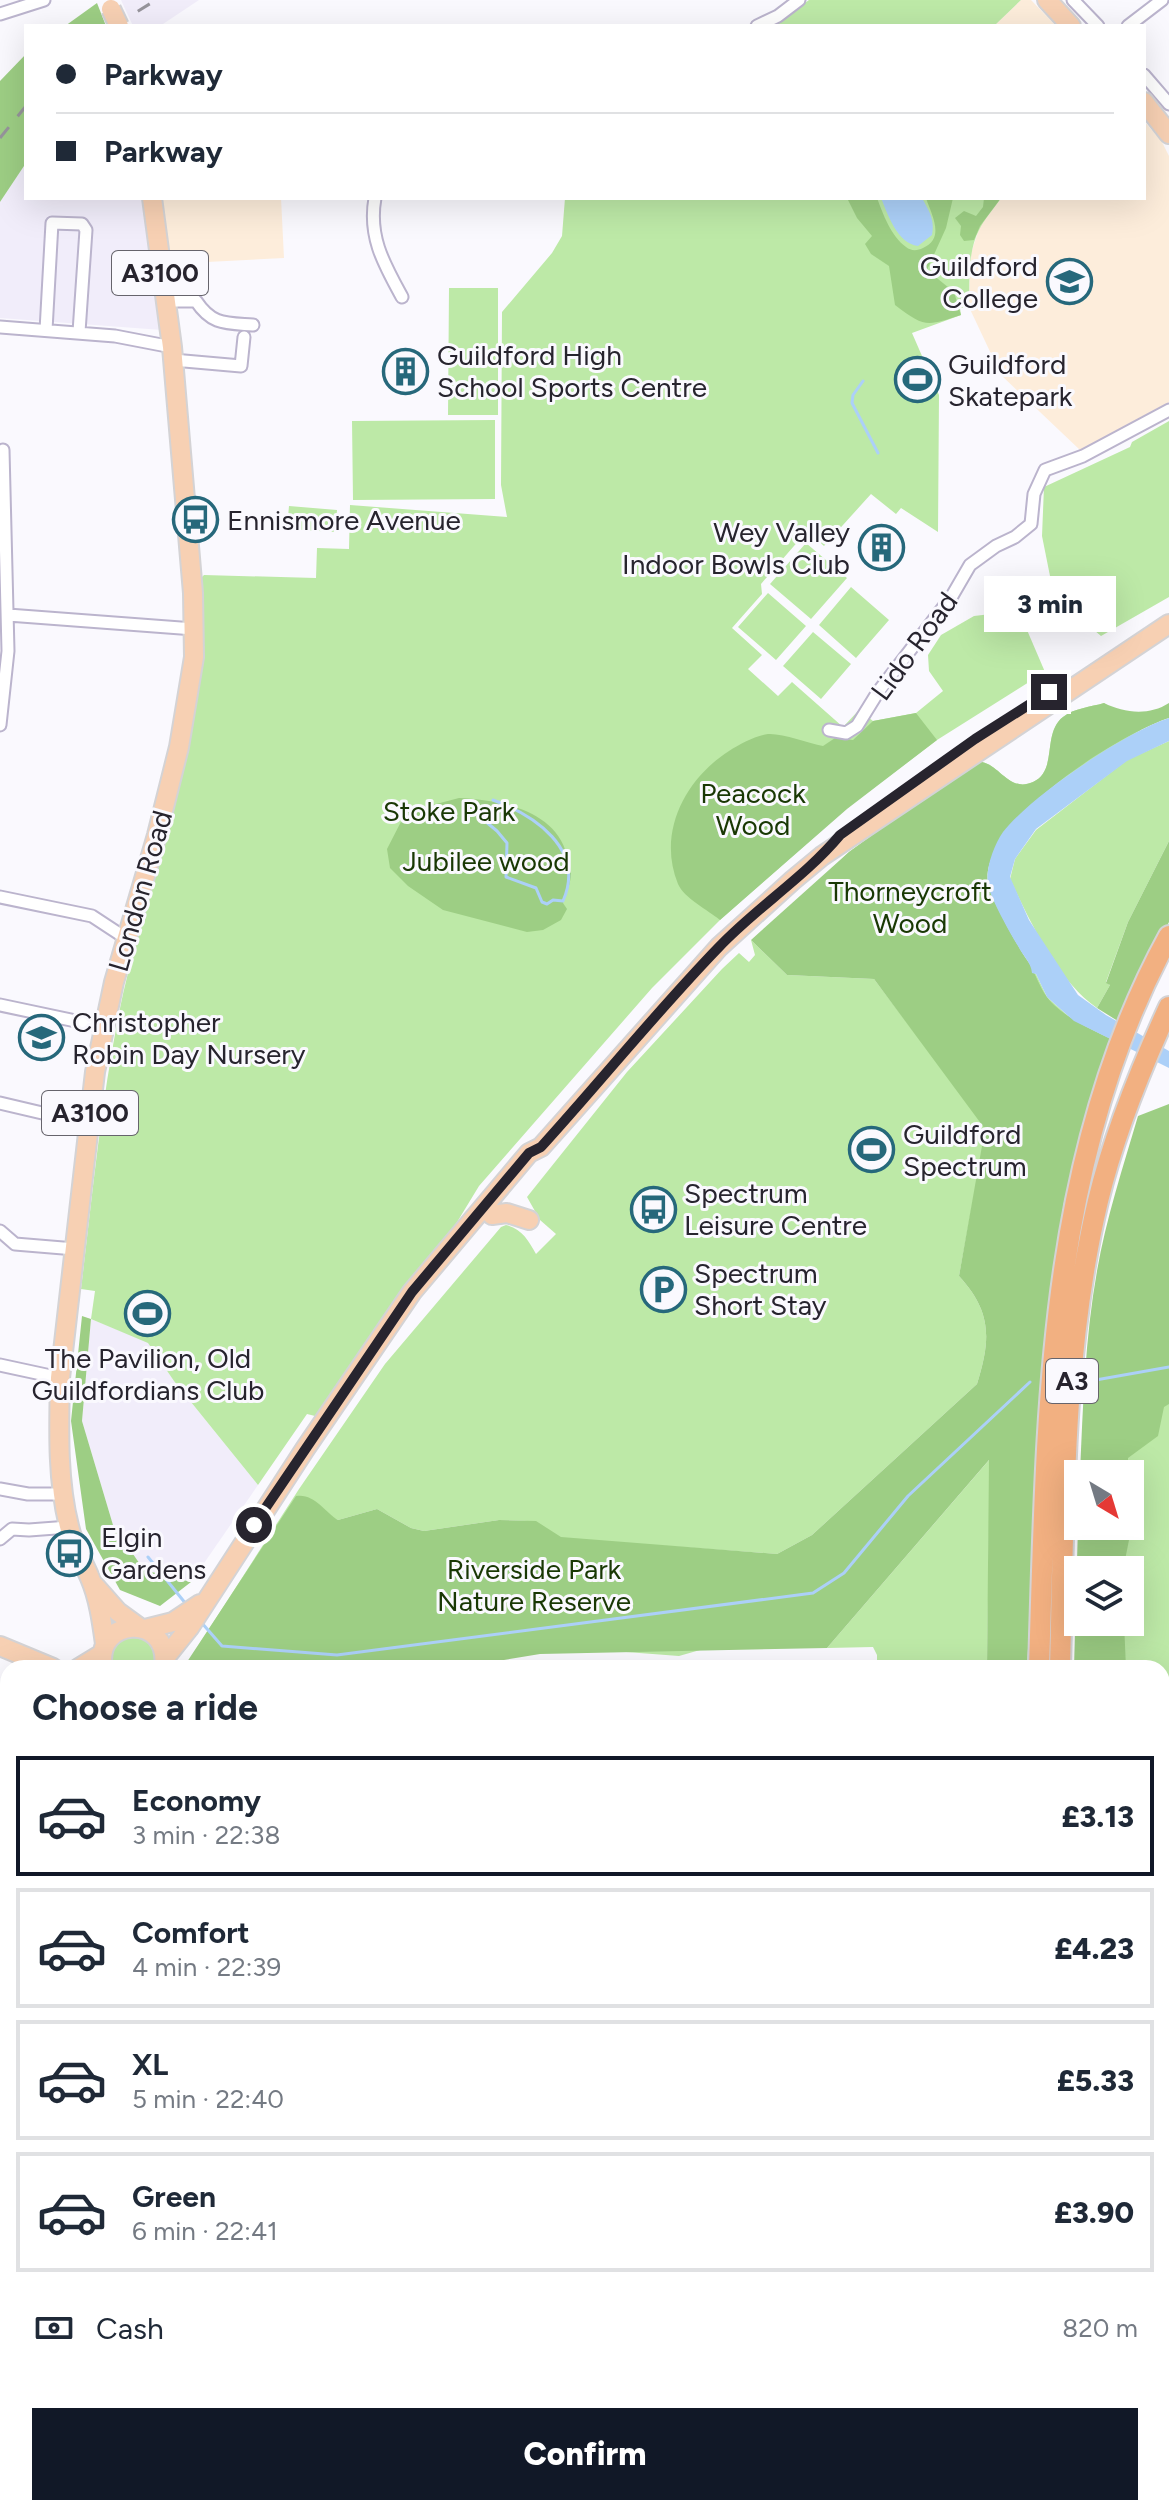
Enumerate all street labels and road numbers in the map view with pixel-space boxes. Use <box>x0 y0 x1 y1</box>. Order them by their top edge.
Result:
road number: A3100 <box>112 251 208 295</box>
street label: Lido Road <box>863 585 965 707</box>
street label: London Road <box>101 806 179 976</box>
road number: A3100 <box>42 1091 138 1135</box>
road number: A3 <box>1046 1359 1098 1403</box>

